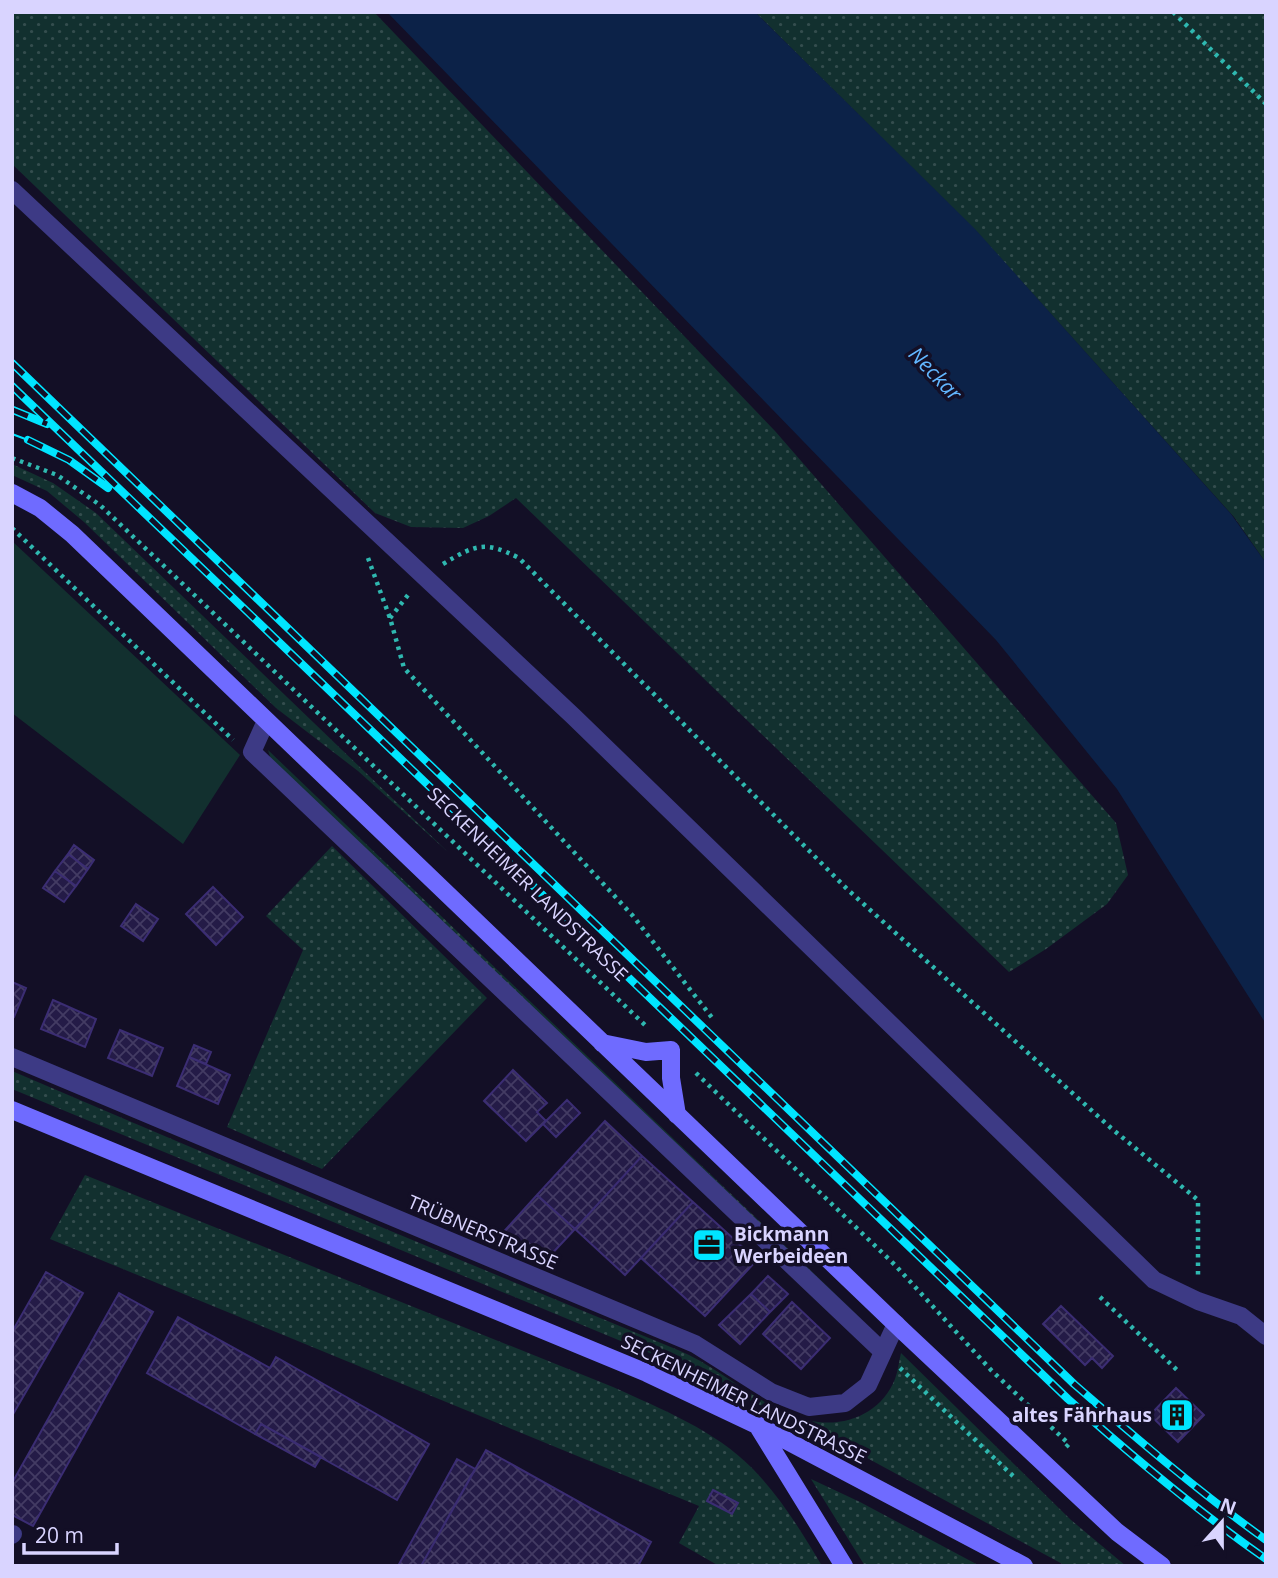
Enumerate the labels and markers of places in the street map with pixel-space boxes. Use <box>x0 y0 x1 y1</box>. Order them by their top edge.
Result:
place label: Bickmann Werbeideen <box>734 1221 848 1269</box>
office icon: Bickmann Werbeideen <box>690 1226 728 1264</box>
building icon: altes Fährhaus <box>1158 1396 1196 1434</box>
place label: altes Fährhaus <box>1012 1402 1152 1428</box>

